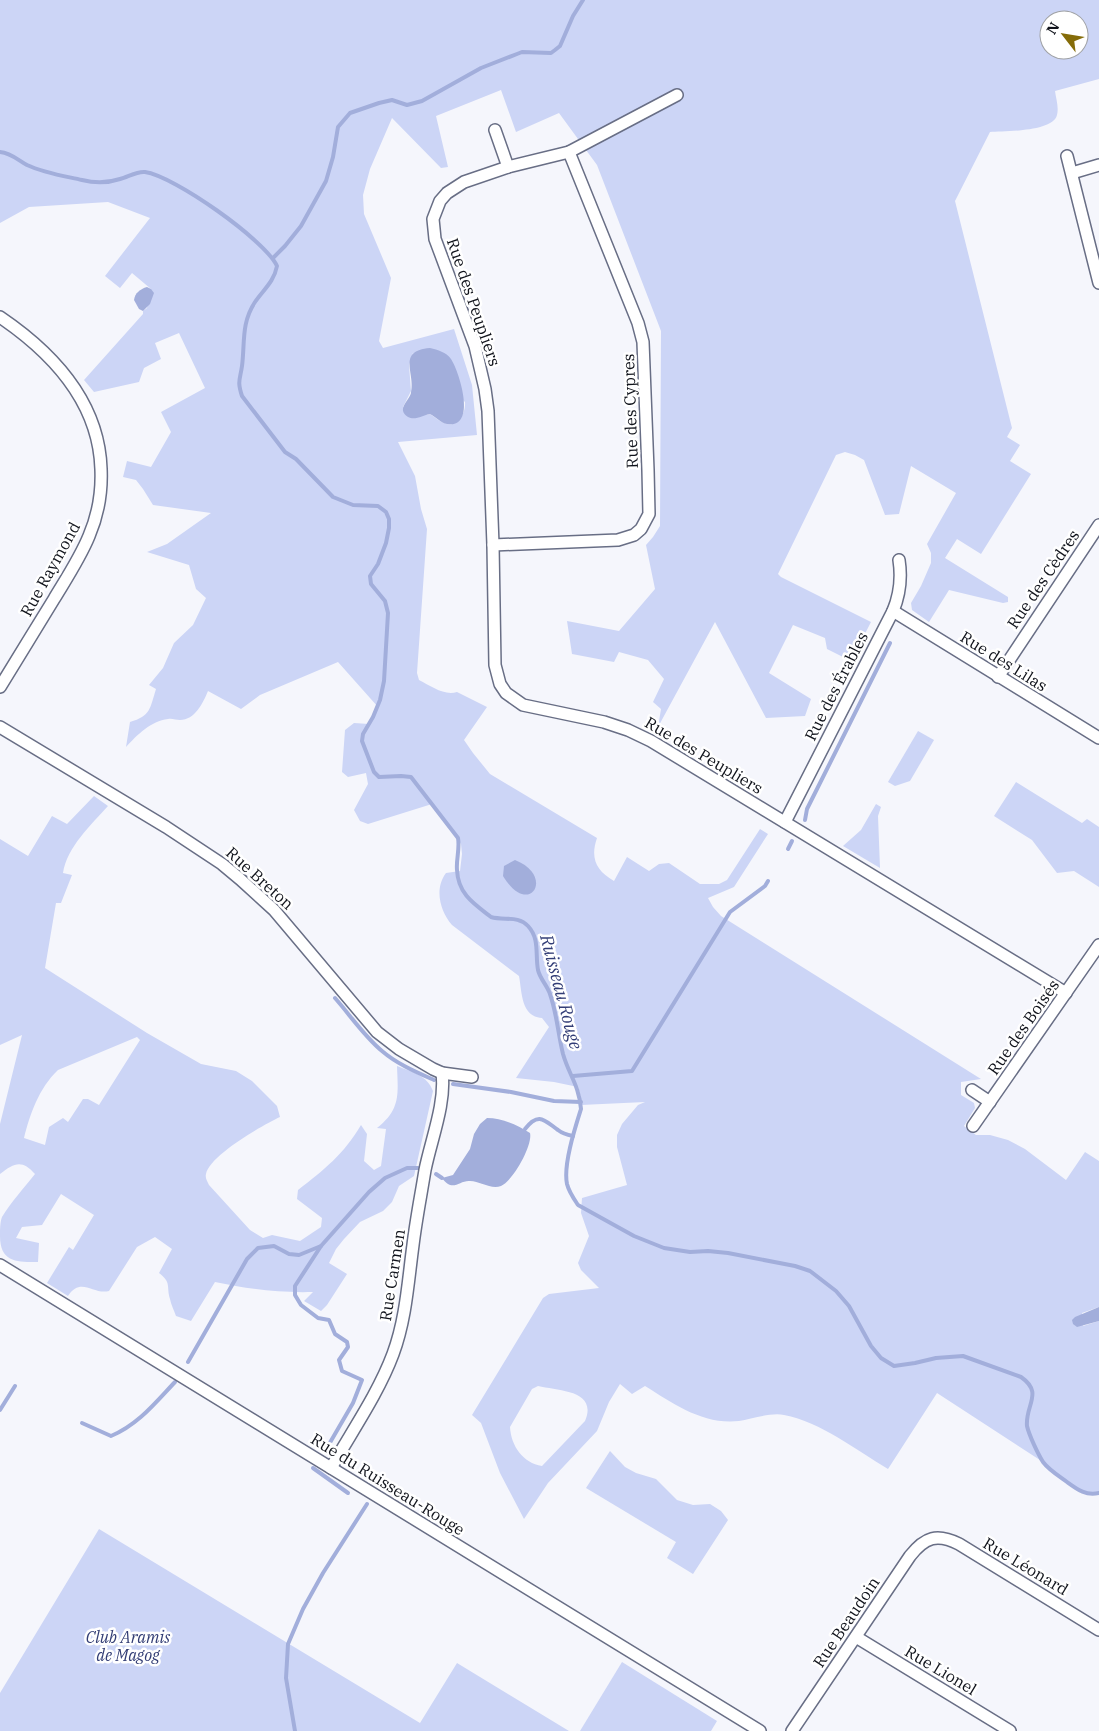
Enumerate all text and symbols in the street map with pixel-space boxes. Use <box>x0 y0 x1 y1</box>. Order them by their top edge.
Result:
north arrow <box>1039 10 1089 60</box>
text: N <box>1042 19 1063 38</box>
street label: Rue des Peupliers <box>443 235 505 369</box>
street label: Rue des Cypres <box>618 353 642 469</box>
street label: Rue Raymond <box>16 518 84 620</box>
street label: Rue des Cèdres <box>1003 526 1083 632</box>
street label: Rue des Lilas <box>957 626 1051 696</box>
street label: Rue des Érables <box>799 628 872 744</box>
street label: Rue des Peupliers <box>641 712 767 798</box>
street label: Rue Breton <box>222 842 298 914</box>
water label: Ruisseau Rouge <box>535 931 588 1052</box>
street label: Rue des Boisés <box>983 976 1063 1078</box>
street label: Rue Carmen <box>375 1228 409 1322</box>
street label: Rue du Ruisseau-Rouge <box>307 1428 469 1540</box>
street label: Rue Léonard <box>980 1533 1072 1599</box>
street label: Rue Beaudoin <box>808 1573 884 1671</box>
park label: Club Aramis de Magog <box>86 1627 170 1665</box>
street label: Rue Lionel <box>902 1641 981 1699</box>

